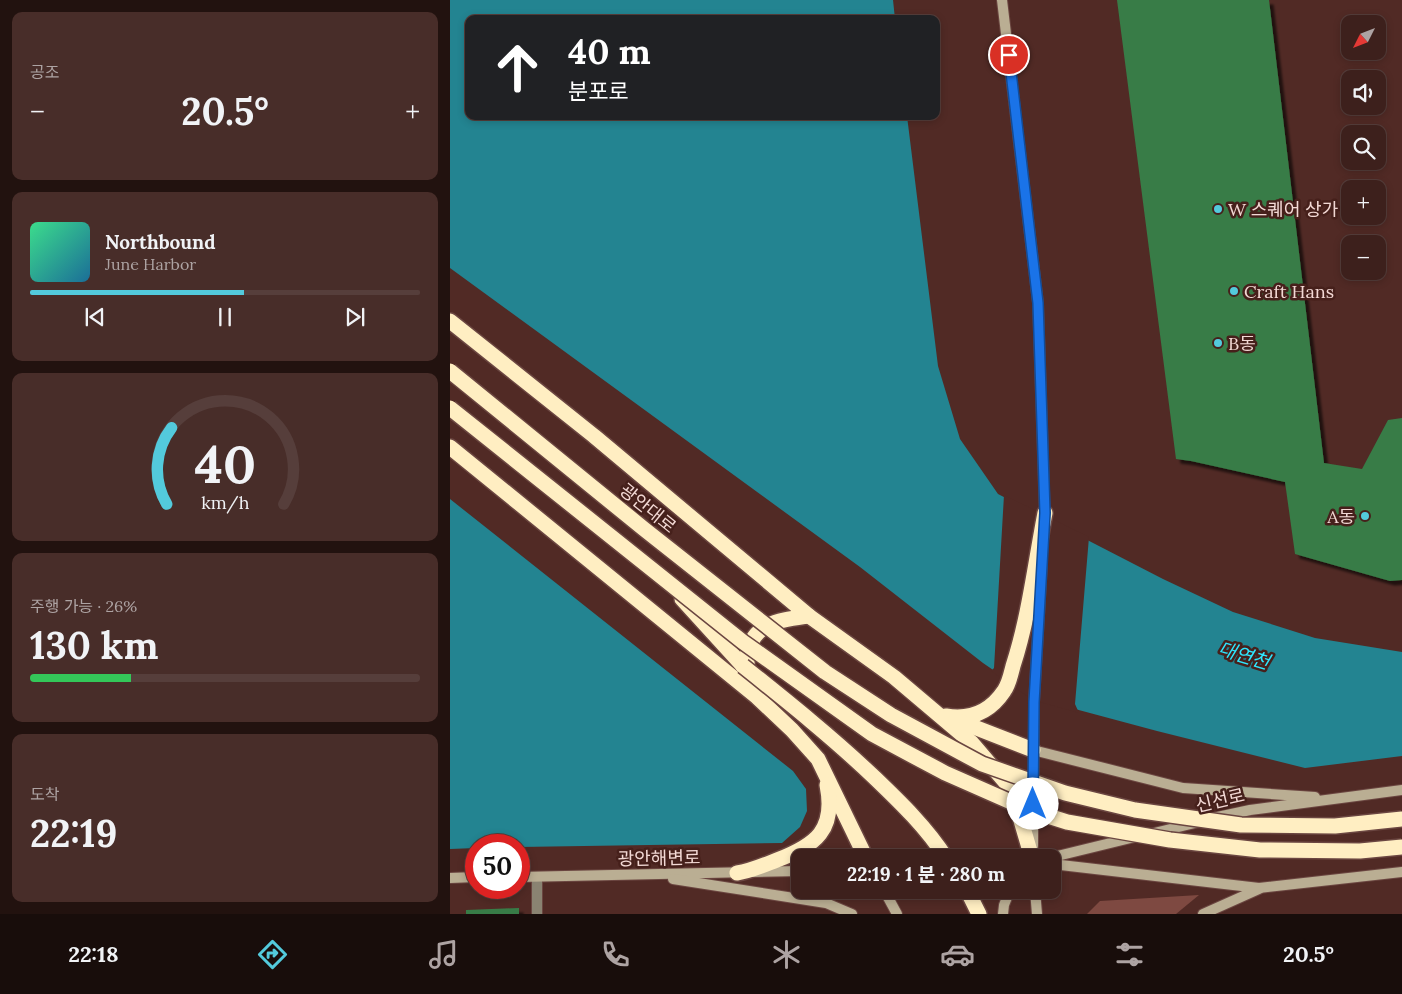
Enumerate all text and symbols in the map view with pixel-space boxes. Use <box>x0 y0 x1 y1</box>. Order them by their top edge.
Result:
north arrow <box>1341 15 1386 60</box>
map controls <box>1341 15 1386 280</box>
text: 40 m <box>568 29 651 74</box>
pin <box>988 34 1030 76</box>
icon: ahead <box>485 35 550 100</box>
icon: arrive <box>995 41 1023 69</box>
text: 공조 <box>30 62 59 82</box>
button: sound <box>1341 70 1386 115</box>
text: 분포로 <box>568 77 629 105</box>
text: 20.5° <box>181 87 269 135</box>
text: − <box>30 94 45 130</box>
text: + <box>405 94 420 130</box>
button: search <box>1341 125 1386 170</box>
button: + <box>1341 180 1386 225</box>
place label: W 스퀘어 상가 <box>1228 198 1339 221</box>
marker: W 스퀘어 상가 <box>1212 203 1224 215</box>
text: Northbound <box>105 230 216 254</box>
button: − <box>1341 235 1386 280</box>
text: June Harbor <box>105 254 196 274</box>
place label: Craft Hans <box>1244 280 1334 303</box>
marker: Craft Hans <box>1228 285 1240 297</box>
icon: previous <box>81 303 109 331</box>
icon: pause <box>211 303 239 331</box>
icon: next <box>341 303 369 331</box>
place label: B동 <box>1228 332 1256 355</box>
marker: B동 <box>1212 337 1224 349</box>
text: 40 <box>194 431 256 497</box>
street label: 광안대로 <box>615 478 681 538</box>
text: km/h <box>201 491 249 514</box>
place label: A동 <box>1326 505 1355 528</box>
marker: A동 <box>1359 510 1371 522</box>
text: 주행 가능 · 26% <box>30 596 137 616</box>
text: 130 km <box>30 621 158 669</box>
water label: 대연천 <box>1215 636 1274 675</box>
position arrow <box>1006 777 1058 829</box>
street label: 신선로 <box>1193 783 1247 817</box>
text: 도착 <box>30 784 59 804</box>
text: 22:19 <box>30 809 117 857</box>
speed limit sign: 50 <box>465 834 530 899</box>
street label: 광안해변로 <box>617 846 701 870</box>
text: 22:19 · 1 분 · 280 m <box>847 862 1005 886</box>
icon: directions <box>255 937 290 972</box>
icon: music <box>426 937 461 972</box>
icon: phone <box>598 937 633 972</box>
icon: climate <box>769 937 804 972</box>
icon: car <box>940 937 975 972</box>
icon: filters <box>1112 937 1147 972</box>
text: 22:18 <box>68 940 119 968</box>
text: 20.5° <box>1283 940 1334 968</box>

